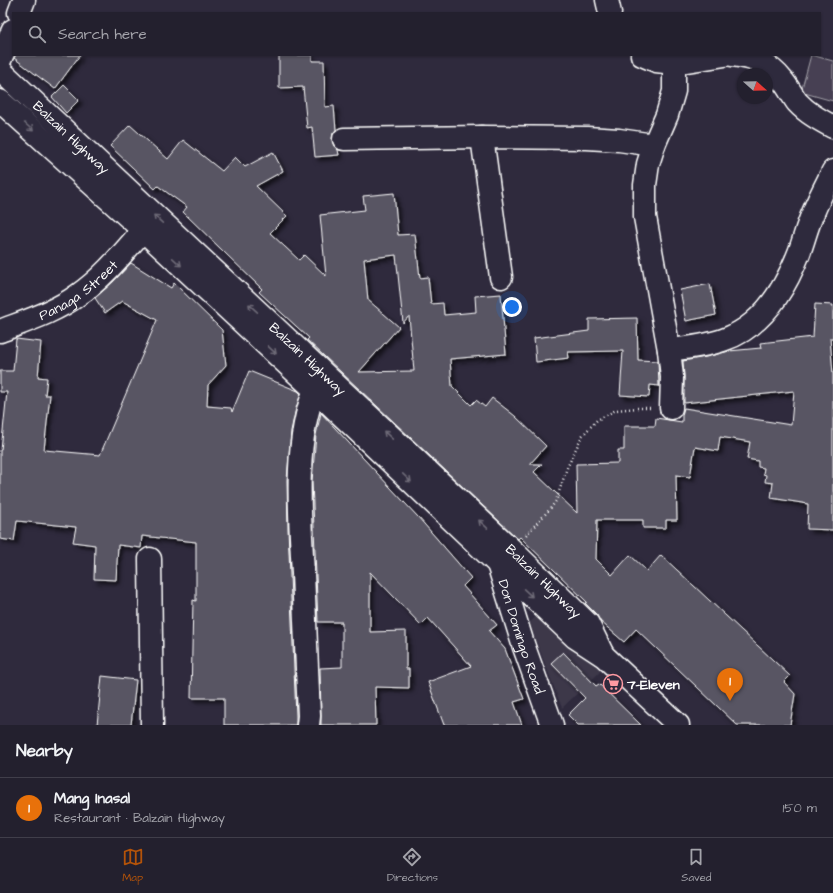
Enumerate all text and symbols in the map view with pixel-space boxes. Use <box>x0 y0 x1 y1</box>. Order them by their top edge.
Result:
search box <box>12 12 821 56</box>
icon: search <box>26 23 48 45</box>
text: Search here <box>58 24 147 45</box>
north arrow <box>737 68 773 104</box>
street label: Balzain Highway <box>28 97 114 179</box>
one-way arrow <box>24 122 34 132</box>
one-way arrow <box>153 214 163 223</box>
street label: Panaga Street <box>36 256 123 326</box>
one-way arrow <box>172 257 182 266</box>
your location <box>502 297 522 317</box>
one-way arrow <box>248 303 258 312</box>
street label: Balzain Highway <box>264 318 350 401</box>
one-way arrow <box>267 345 277 355</box>
one-way arrow <box>383 430 393 440</box>
one-way arrow <box>402 473 412 483</box>
one-way arrow <box>478 519 488 529</box>
street label: Balzain Highway <box>501 540 586 623</box>
street label: Don Domingo Road <box>492 577 549 697</box>
one-way arrow <box>522 588 532 597</box>
pin: 1 <box>717 668 743 701</box>
supermarket icon: 7-Eleven <box>602 673 624 695</box>
place label: 7-Eleven <box>626 675 680 695</box>
text: Nearby <box>16 739 73 763</box>
text: Mang Inasal <box>54 788 130 809</box>
text: 1 <box>28 799 30 817</box>
text: 150 m <box>783 799 817 817</box>
text: Restaurant · Balzain Highway <box>54 809 225 827</box>
tab: Map <box>122 846 144 885</box>
tab: Directions <box>387 846 438 885</box>
tab: Saved <box>681 846 711 885</box>

